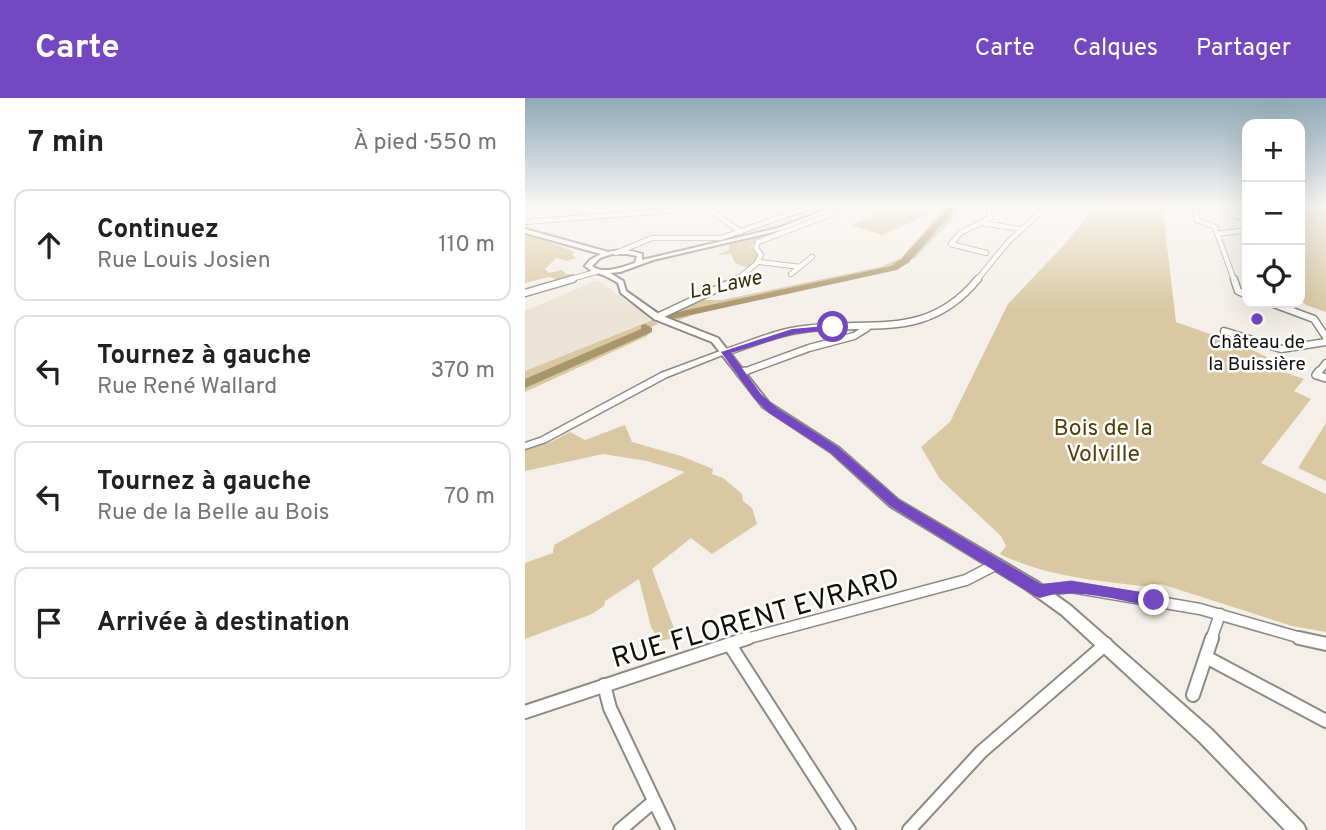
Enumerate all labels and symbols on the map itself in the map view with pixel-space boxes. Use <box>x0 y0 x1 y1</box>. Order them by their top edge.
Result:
water label: La Lawe <box>686 264 765 306</box>
route start <box>817 311 848 342</box>
marker: Château de la Buissière <box>1249 311 1265 327</box>
place label: Château de la Buissière <box>1208 331 1306 377</box>
park label: Bois de la Volville <box>1054 415 1153 470</box>
street label: RUE FLORENT EVRARD <box>608 562 904 678</box>
route end <box>1138 584 1169 615</box>

